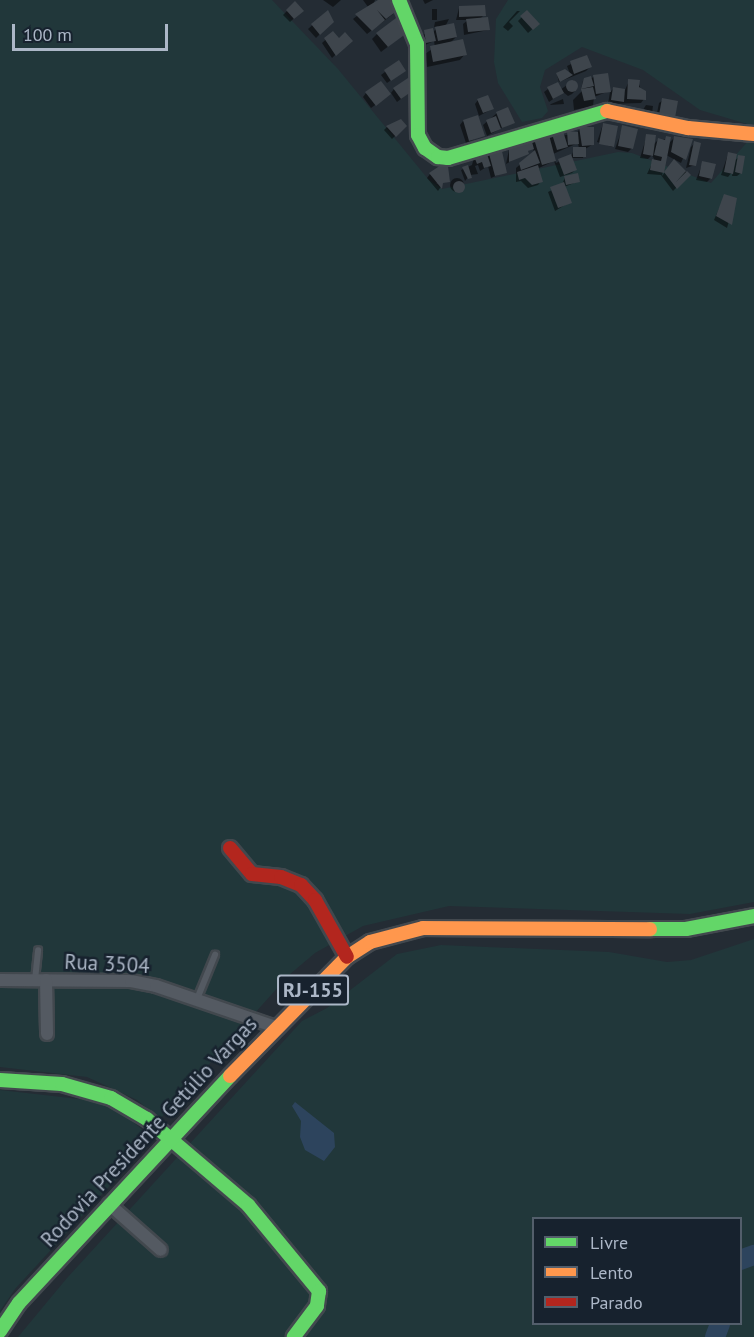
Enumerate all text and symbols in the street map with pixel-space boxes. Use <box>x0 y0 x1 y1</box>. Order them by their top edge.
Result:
scale bar <box>15 12 171 50</box>
text: 100 m <box>23 23 72 46</box>
street label: Rua 3504 <box>64 949 150 979</box>
road number: RJ-155 <box>277 973 349 1007</box>
street label: Rodovia Presidente Getúlio Vargas <box>35 1011 263 1253</box>
legend <box>532 1217 742 1325</box>
text: Livre <box>590 1231 628 1254</box>
text: Lento <box>590 1261 633 1284</box>
text: Parado <box>590 1291 643 1314</box>

